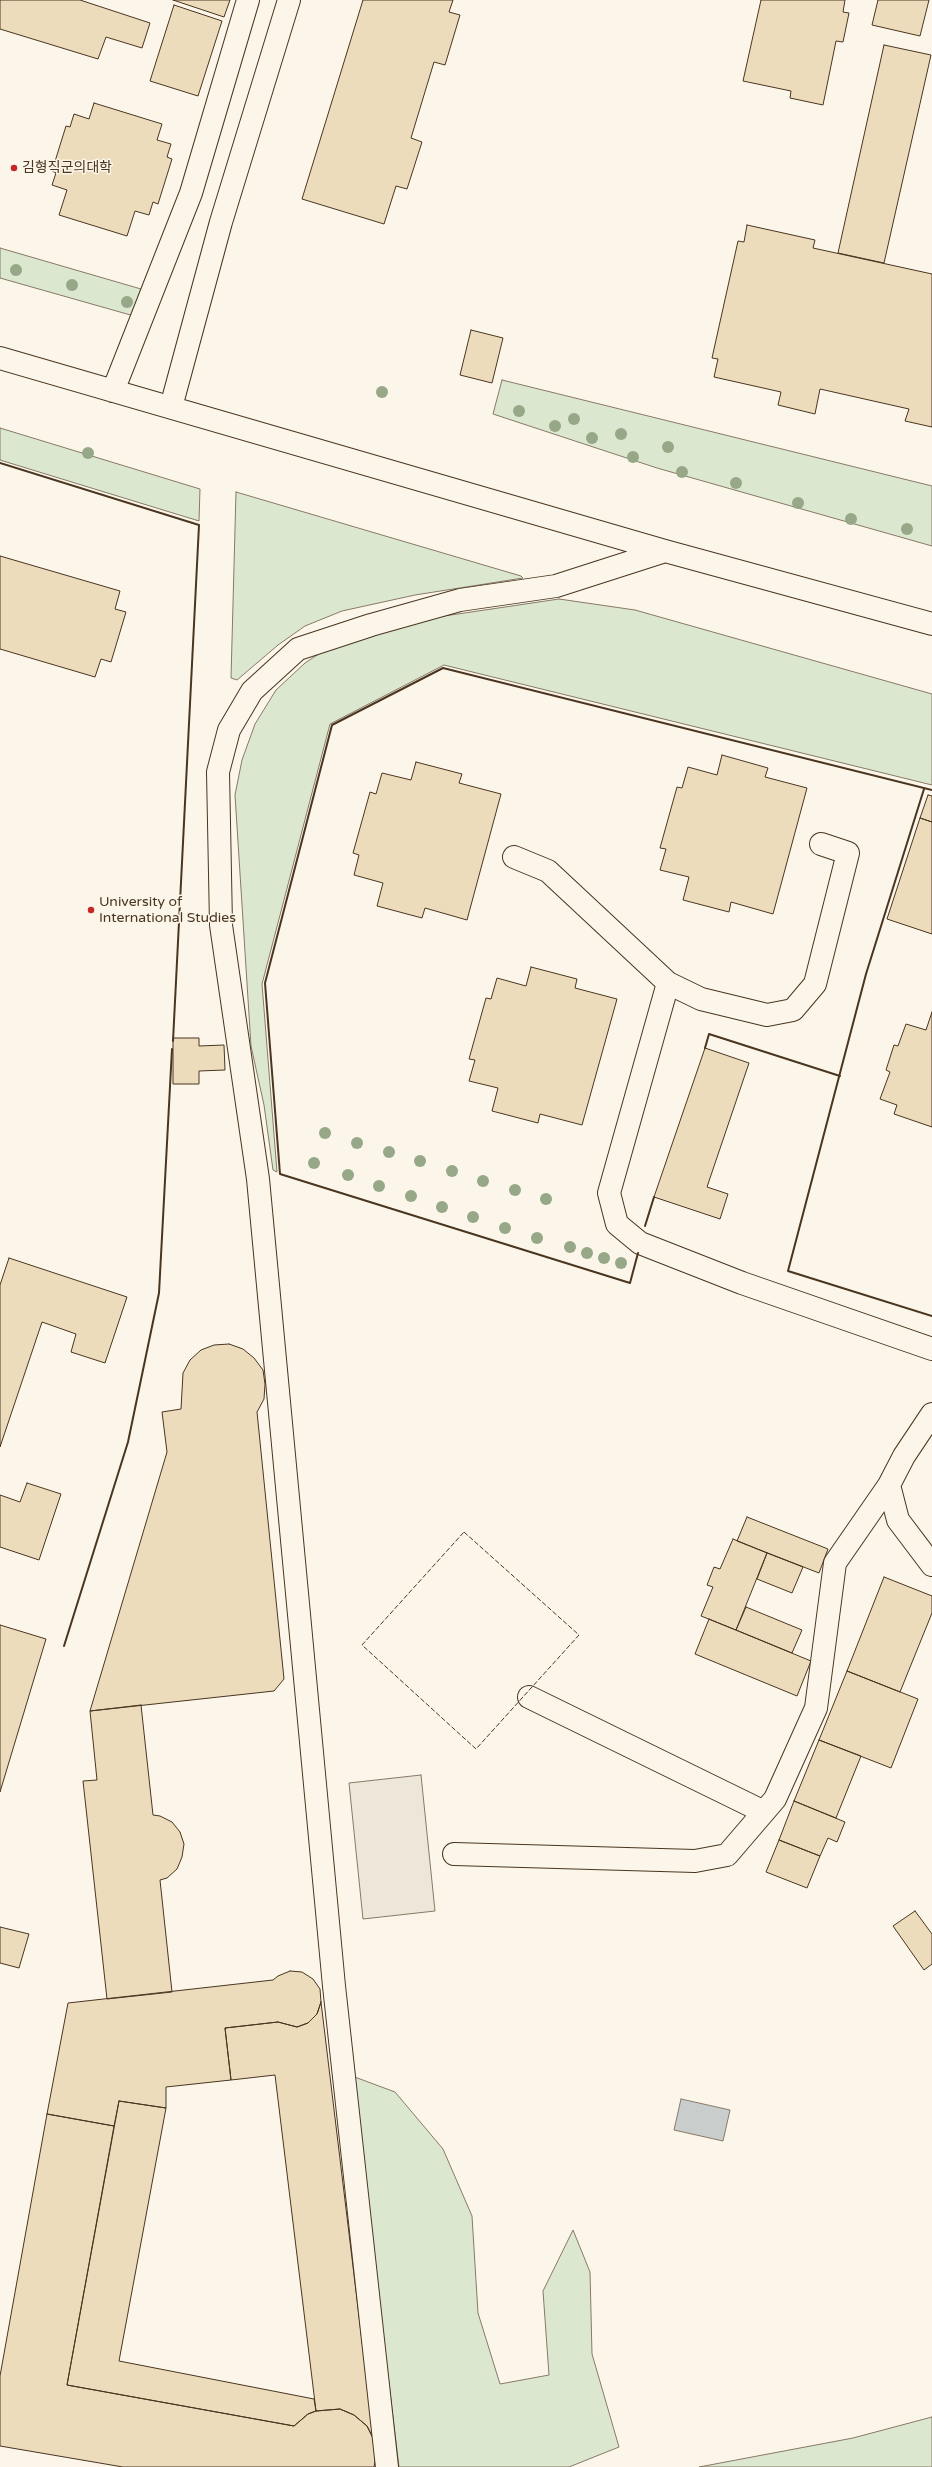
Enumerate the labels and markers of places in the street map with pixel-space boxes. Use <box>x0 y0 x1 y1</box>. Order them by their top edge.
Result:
place label: 김형직군의대학 <box>22 160 112 176</box>
marker: 김형직군의대학 <box>9 163 19 173</box>
place label: University of International Studies <box>99 894 236 926</box>
marker: University of International Studies <box>86 905 96 915</box>

